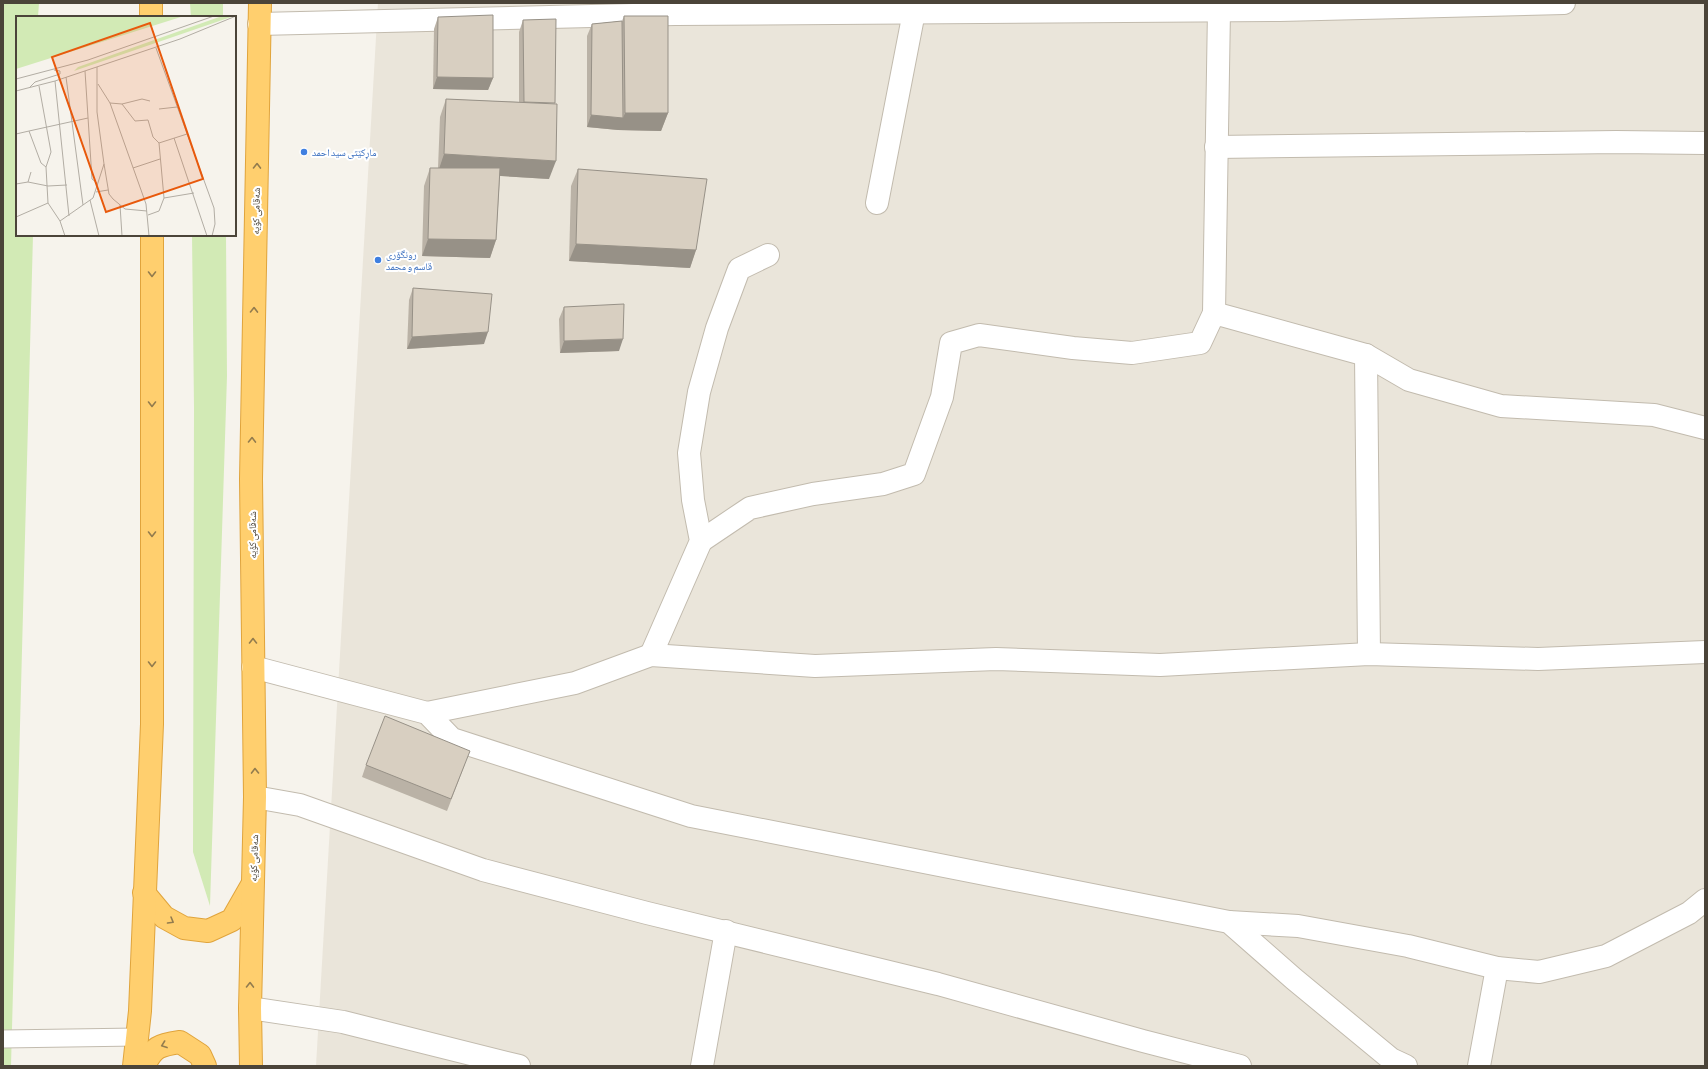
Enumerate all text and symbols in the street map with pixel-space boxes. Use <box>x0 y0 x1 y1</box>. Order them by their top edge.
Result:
inset map <box>16 16 236 236</box>
marker: ماڕکێتی سید احمد <box>299 147 309 157</box>
place label: ماڕکێتی سید احمد <box>312 147 377 160</box>
one-way arrow <box>253 163 261 169</box>
street label: شەقامی کۆیە <box>250 187 263 235</box>
place label: رونگۆری قاسم و محمد <box>386 249 432 274</box>
marker: رونگۆری قاسم و محمد <box>373 255 383 265</box>
one-way arrow <box>148 271 156 277</box>
one-way arrow <box>250 307 258 313</box>
one-way arrow <box>148 401 156 407</box>
one-way arrow <box>248 437 256 443</box>
street label: شەقامی کۆیە <box>247 511 259 559</box>
one-way arrow <box>148 531 156 537</box>
one-way arrow <box>249 638 257 644</box>
one-way arrow <box>148 661 156 667</box>
one-way arrow <box>251 768 259 774</box>
street label: شەقامی کۆیە <box>248 834 261 882</box>
one-way arrow <box>167 916 174 924</box>
one-way arrow <box>246 982 255 988</box>
one-way arrow <box>161 1041 168 1049</box>

